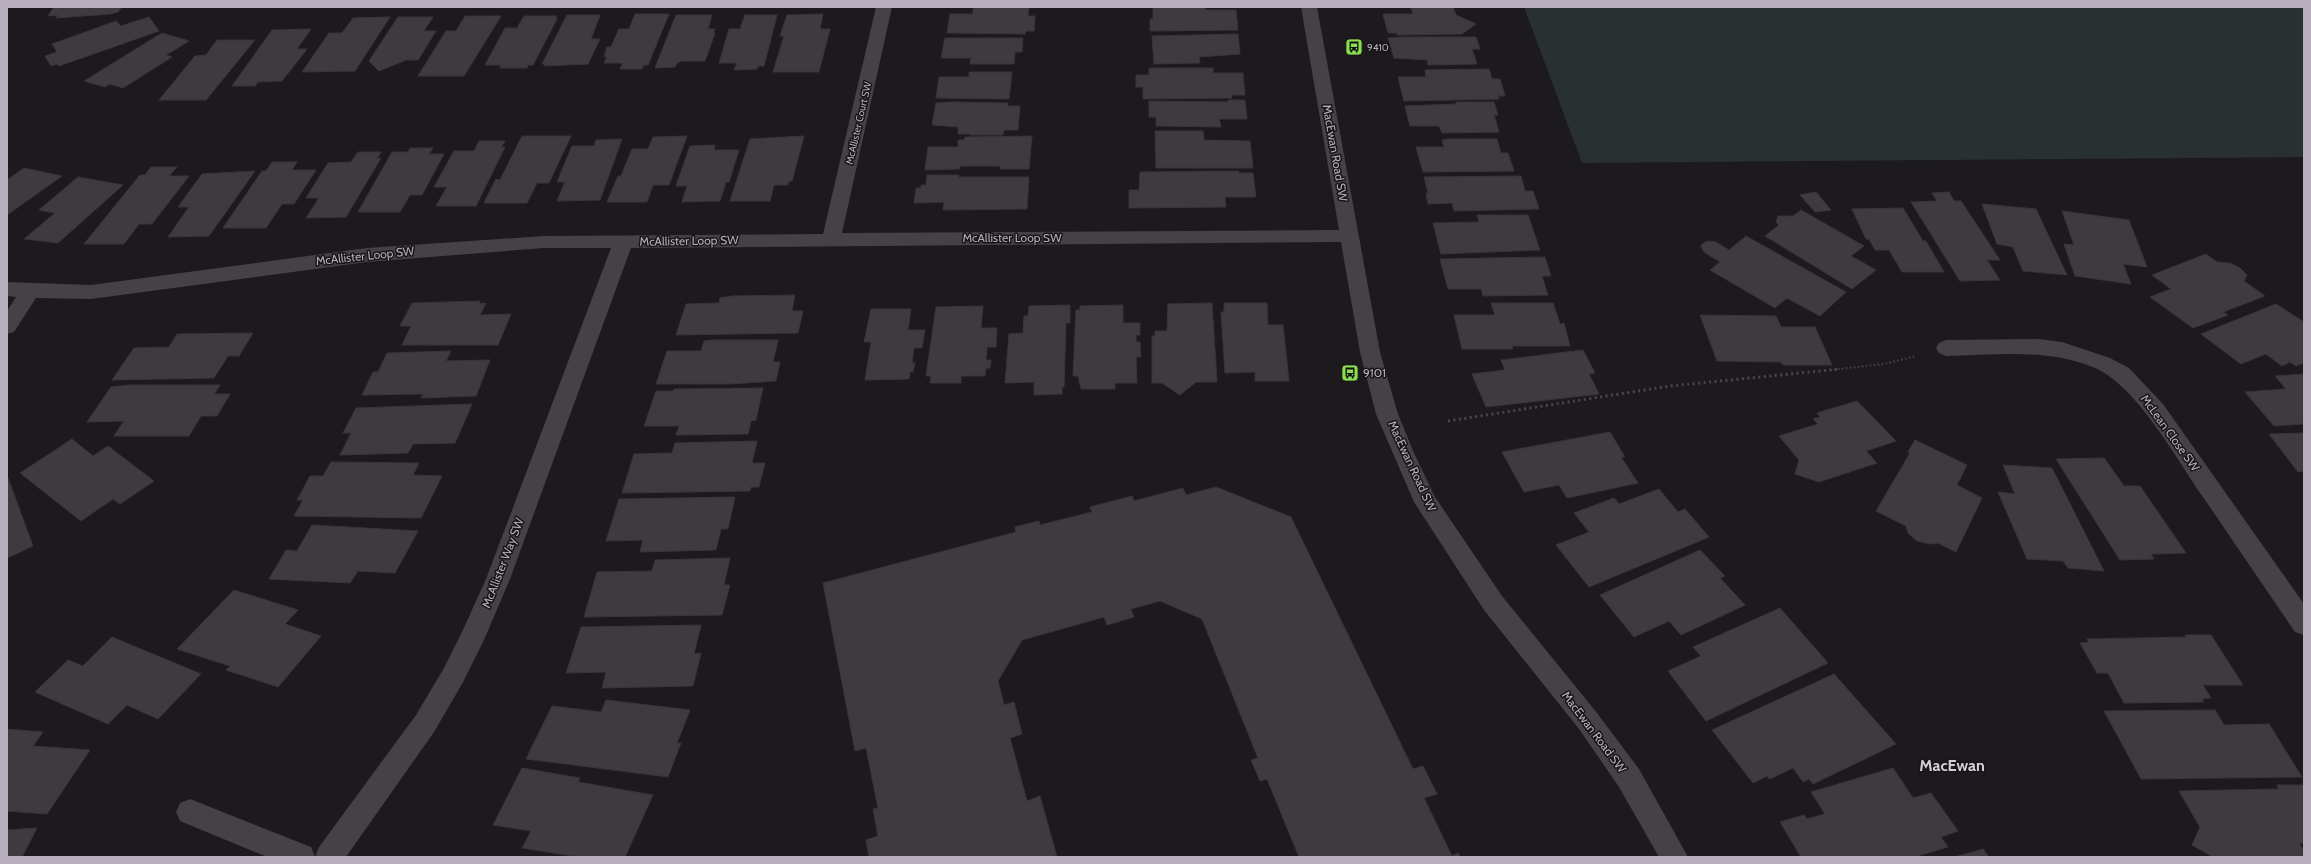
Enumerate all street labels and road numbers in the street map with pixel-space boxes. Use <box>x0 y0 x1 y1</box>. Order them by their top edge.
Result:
street label: McAllister Court SW <box>843 80 874 166</box>
street label: MacEwan Road SW <box>1320 103 1352 203</box>
street label: McAllister Loop SW <box>962 230 1062 245</box>
street label: McAllister Loop SW <box>639 232 739 249</box>
street label: McAllister Loop SW <box>315 243 416 268</box>
street label: McLean Close SW <box>2138 391 2204 474</box>
street label: MacEwan Road SW <box>1385 418 1440 514</box>
street label: McAllister Way SW <box>478 515 527 610</box>
street label: MacEwan Road SW <box>1559 688 1630 776</box>

